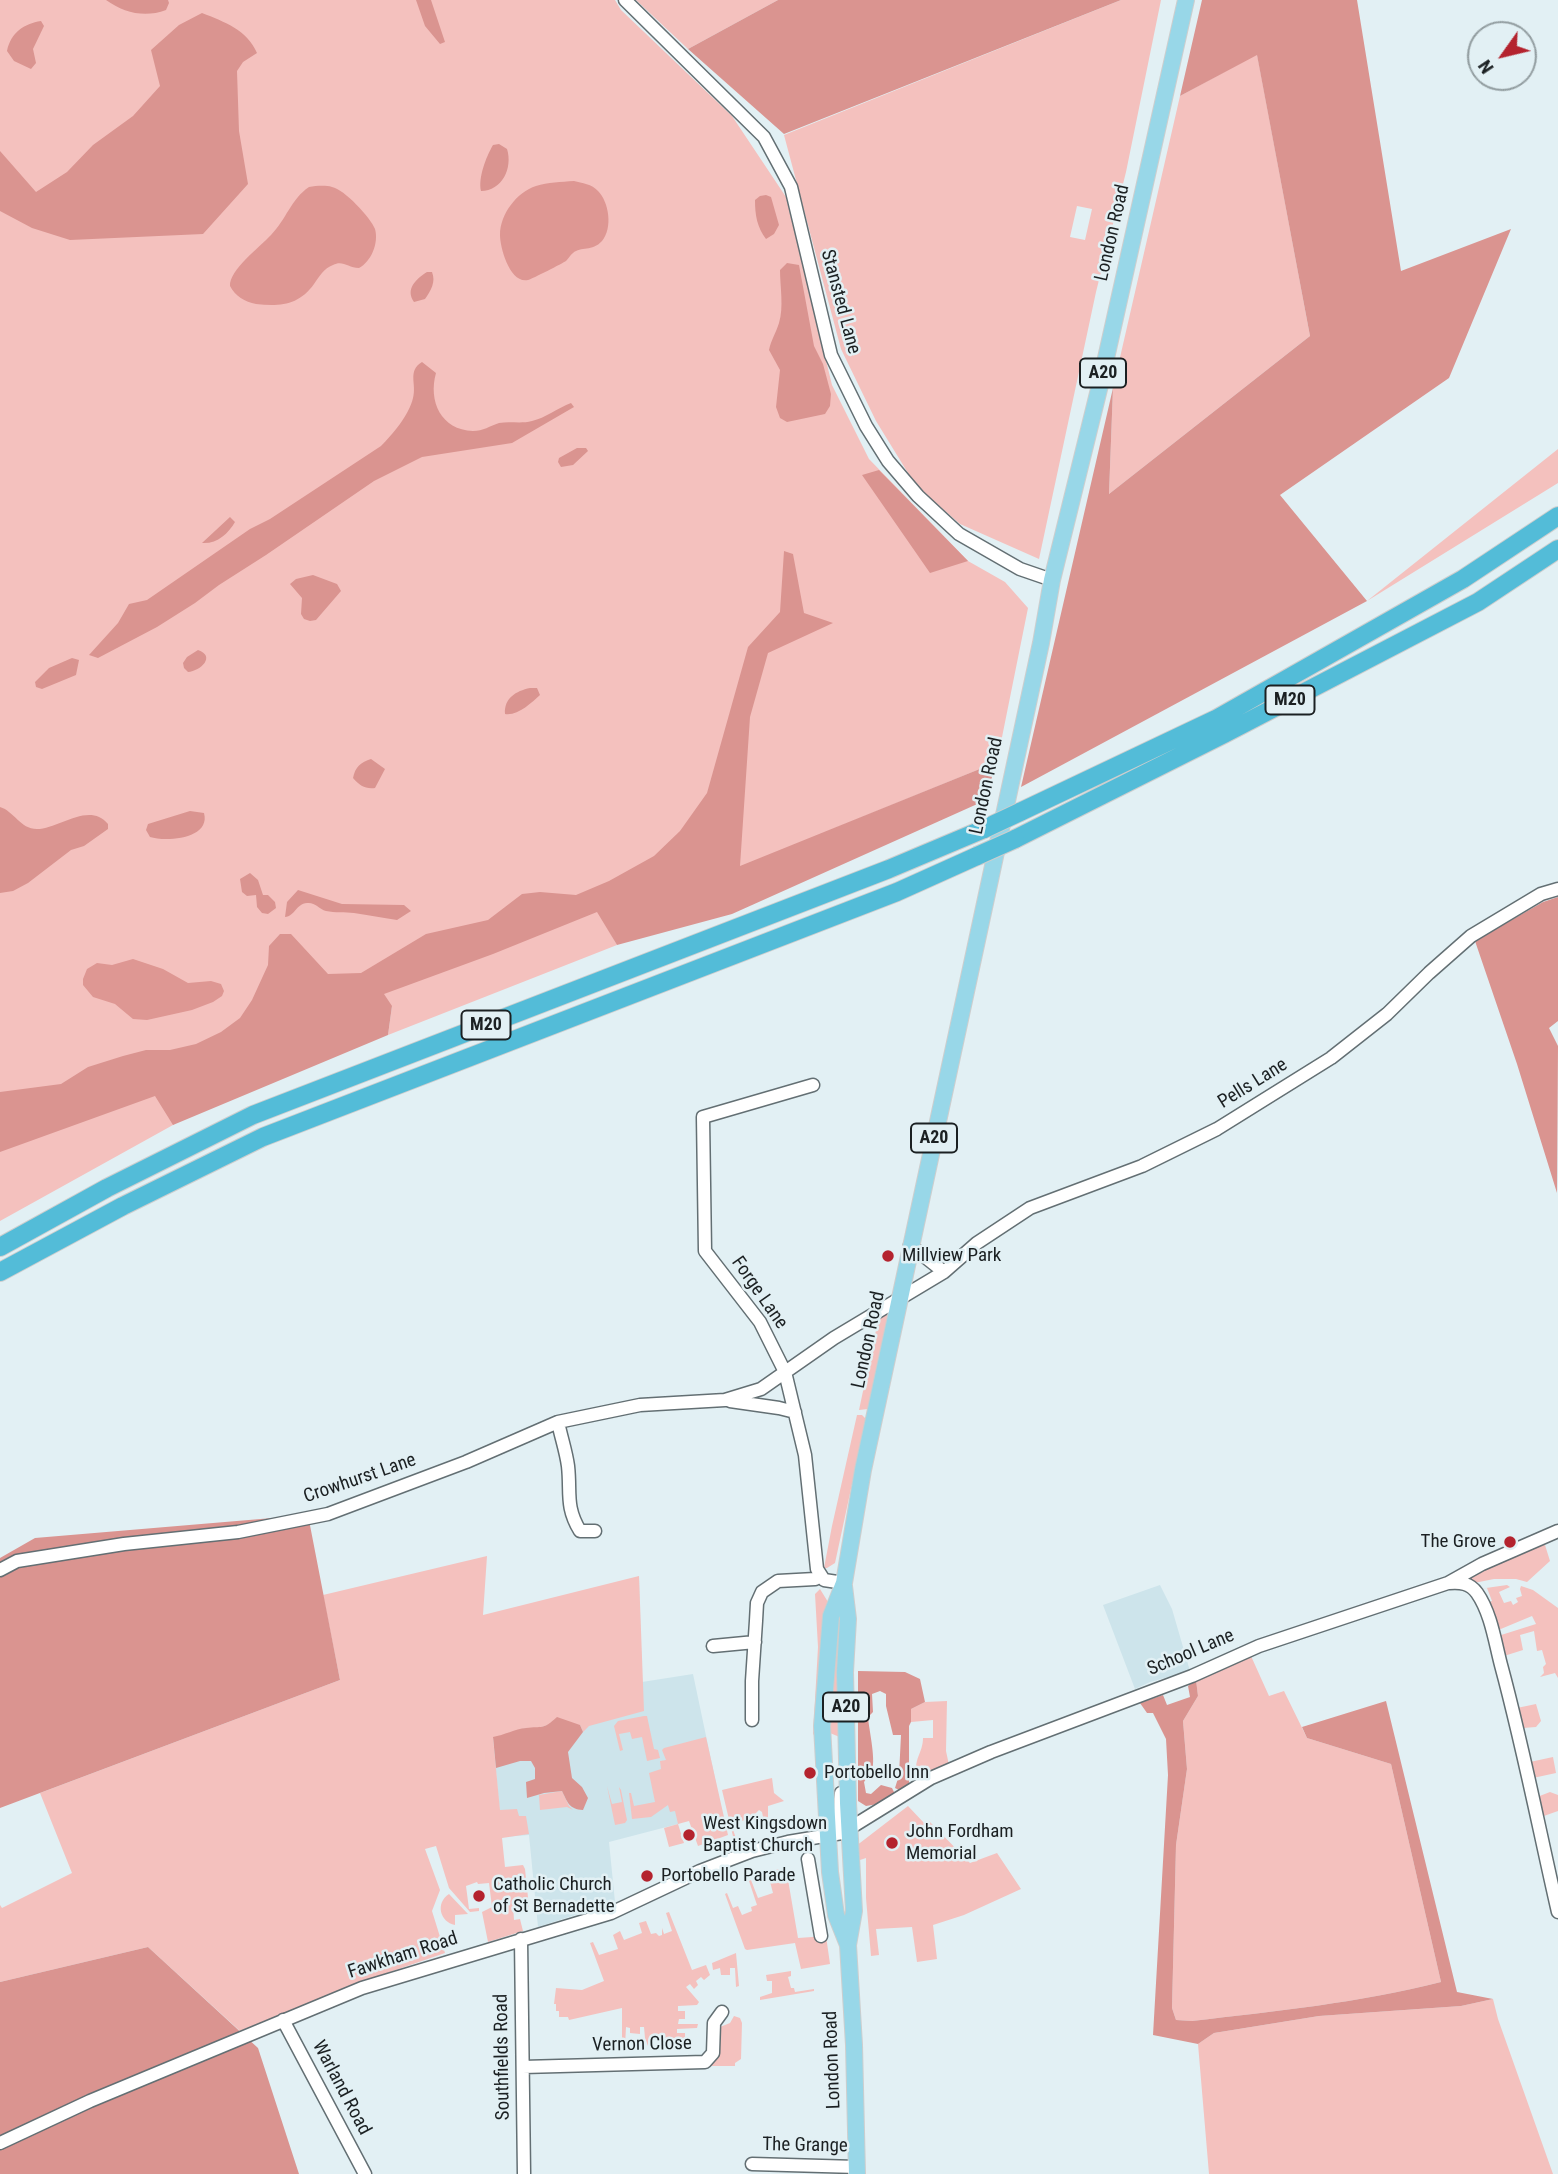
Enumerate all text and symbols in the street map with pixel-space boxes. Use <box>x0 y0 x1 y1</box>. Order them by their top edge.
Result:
north arrow <box>1467 21 1537 91</box>
text: N <box>1473 56 1499 78</box>
street label: London Road <box>1091 182 1135 284</box>
street label: Stansted Lane <box>815 247 865 357</box>
road number: A20 <box>1080 358 1126 388</box>
road number: M20 <box>1266 686 1314 714</box>
street label: London Road <box>966 735 1008 837</box>
road number: M20 <box>462 1010 510 1040</box>
street label: Pells Lane <box>1214 1054 1292 1114</box>
road number: A20 <box>911 1124 957 1153</box>
place label: Millview Park <box>902 1245 1001 1267</box>
marker: Millview Park <box>880 1248 896 1264</box>
street label: Forge Lane <box>726 1252 792 1334</box>
street label: London Road <box>848 1289 890 1391</box>
street label: Crowhurst Lane <box>301 1449 419 1509</box>
place label: The Grove <box>1421 1531 1496 1553</box>
marker: The Grove <box>1502 1534 1518 1550</box>
street label: School Lane <box>1144 1625 1238 1681</box>
road number: A20 <box>823 1692 869 1722</box>
place label: Portobello Inn <box>824 1762 929 1784</box>
marker: Portobello Inn <box>802 1765 818 1781</box>
place label: West Kingsdown Baptist Church <box>703 1813 827 1857</box>
place label: John Fordham Memorial <box>906 1821 1014 1865</box>
marker: West Kingsdown Baptist Church <box>681 1827 697 1843</box>
marker: John Fordham Memorial <box>884 1835 900 1851</box>
place label: Portobello Parade <box>661 1865 795 1887</box>
marker: Portobello Parade <box>639 1868 655 1884</box>
place label: Catholic Church of St Bernadette <box>493 1874 615 1918</box>
marker: Catholic Church of St Bernadette <box>471 1888 487 1904</box>
street label: Fawkham Road <box>345 1928 461 1984</box>
street label: Southfields Road <box>490 1994 516 2120</box>
street label: London Road <box>820 2010 846 2110</box>
street label: Vernon Close <box>592 2033 692 2057</box>
street label: Warland Road <box>307 2037 375 2139</box>
street label: The Grange <box>762 2134 848 2158</box>

